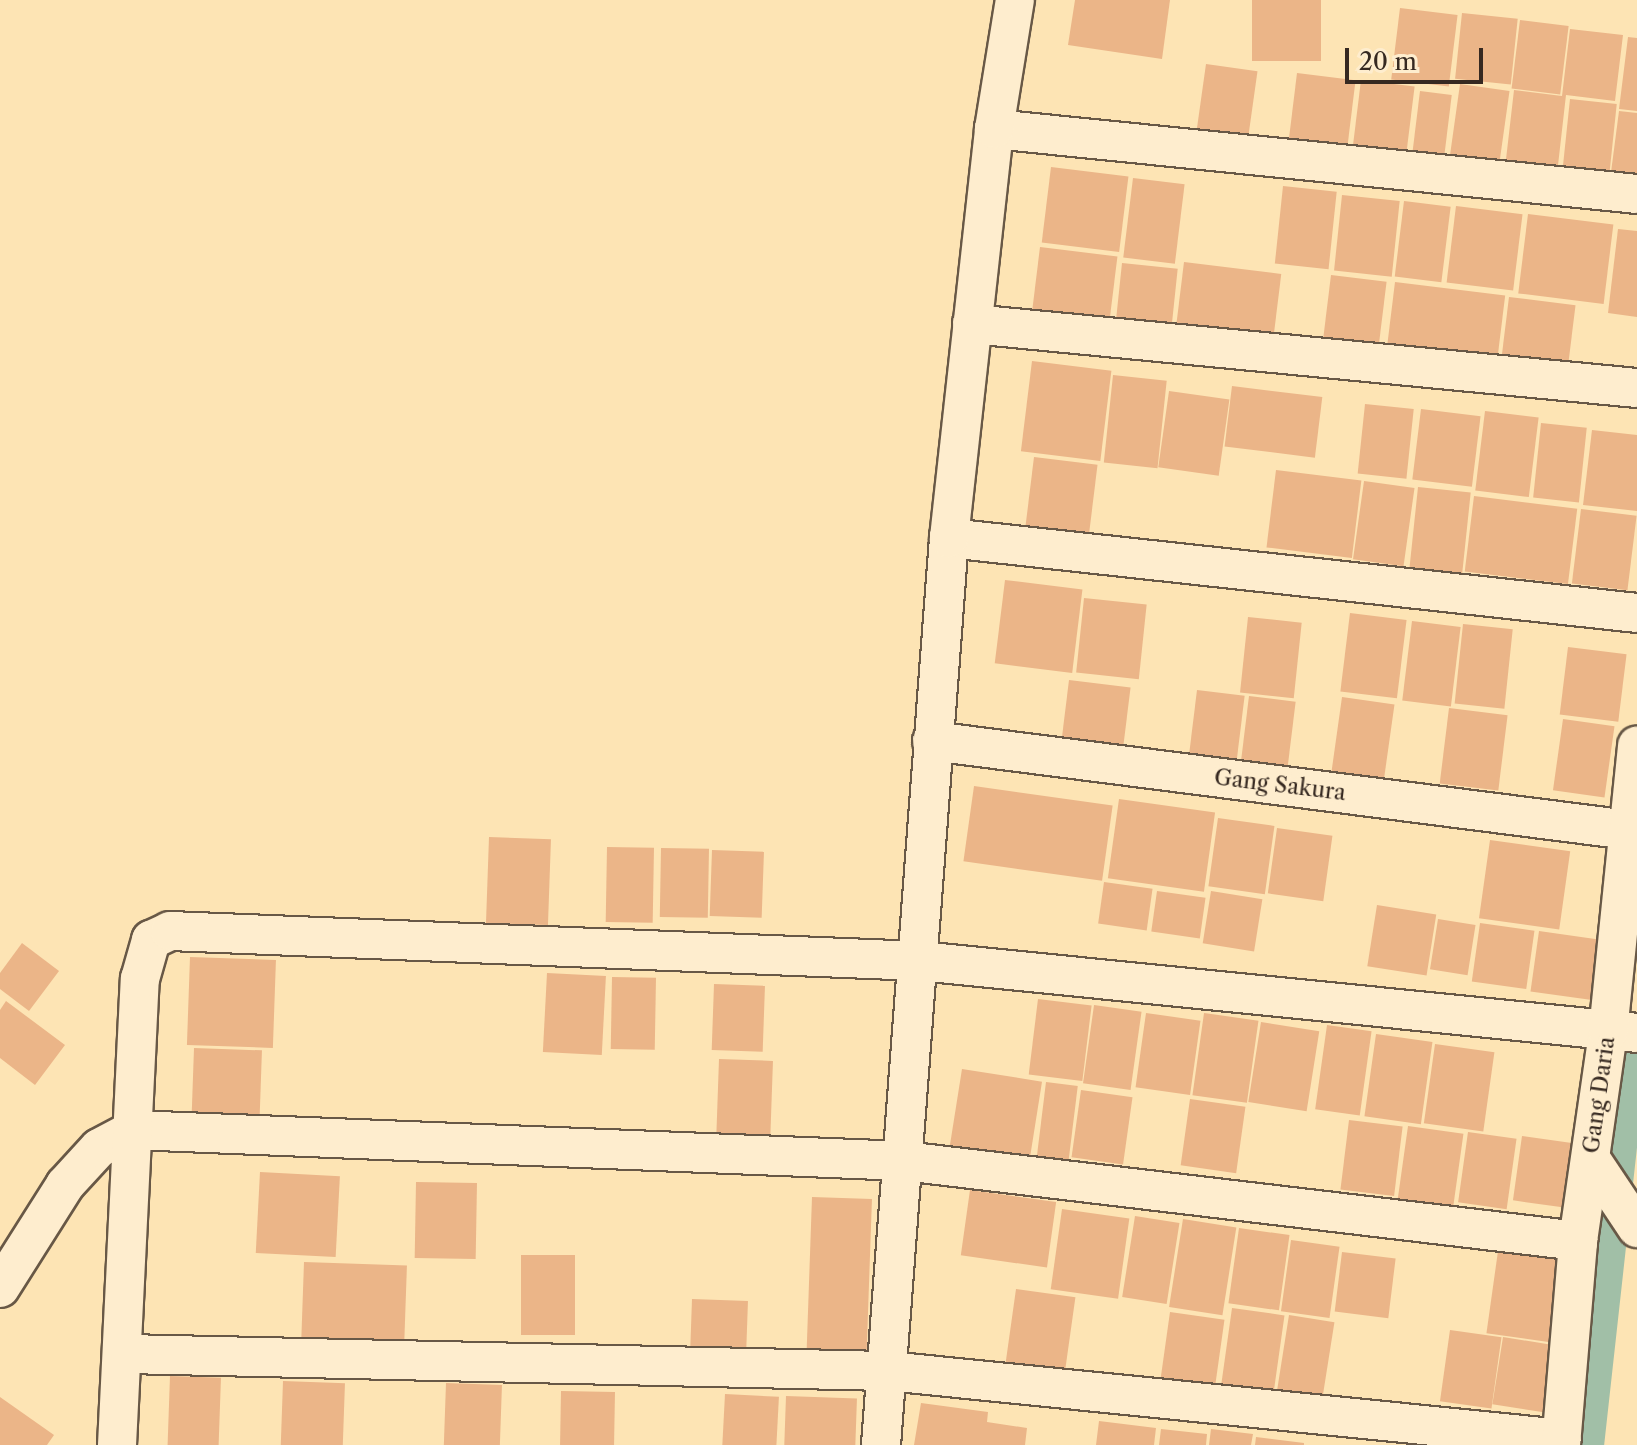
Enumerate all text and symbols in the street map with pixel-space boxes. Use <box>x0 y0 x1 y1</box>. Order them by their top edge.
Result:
scale bar <box>1349 32 1487 82</box>
text: 20 m <box>1359 47 1417 76</box>
street label: Gang Sakura <box>1213 764 1347 806</box>
street label: Gang Daria <box>1578 1035 1620 1155</box>

